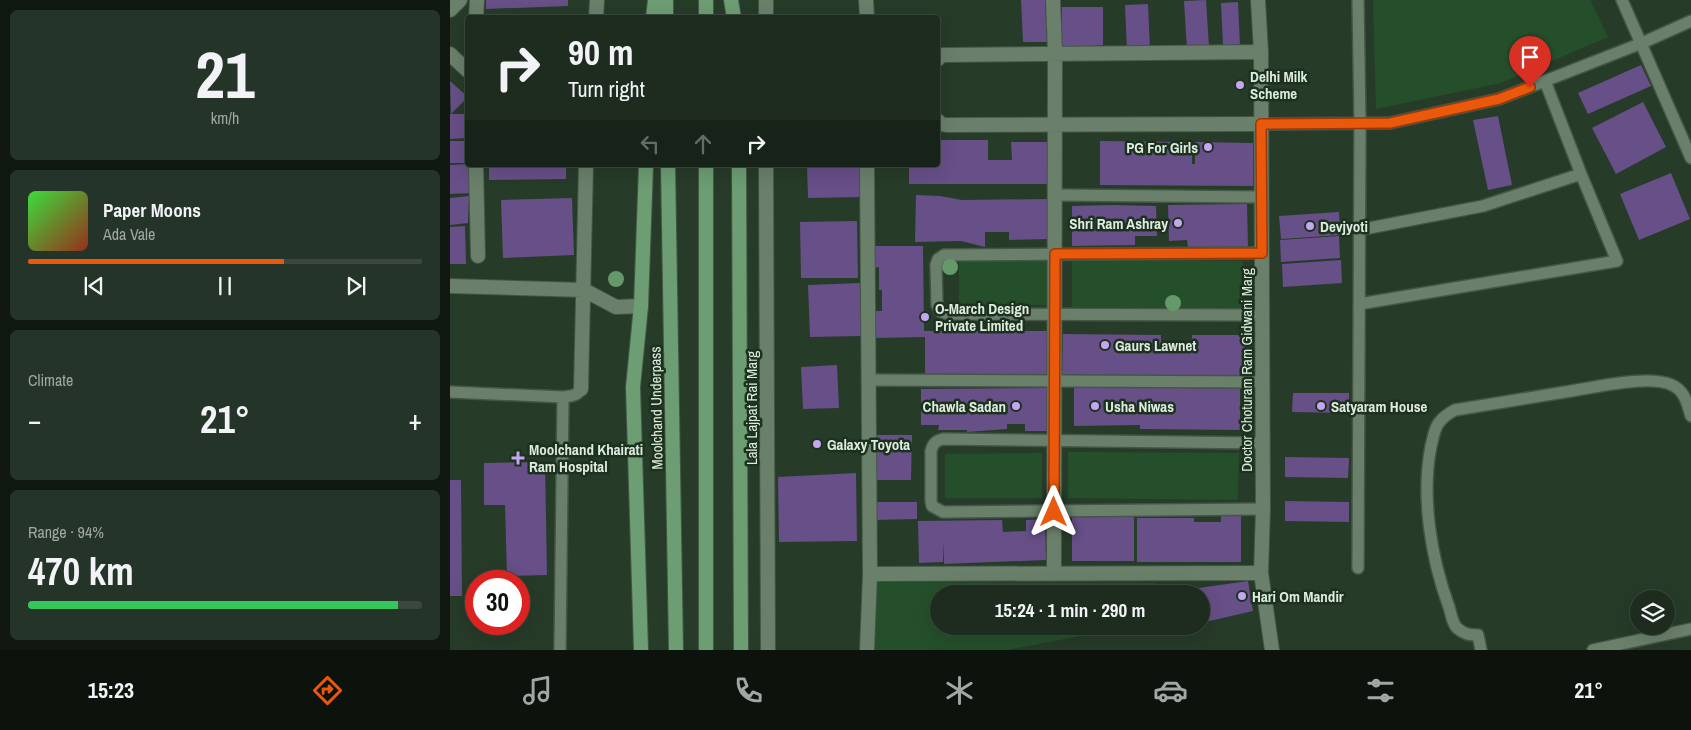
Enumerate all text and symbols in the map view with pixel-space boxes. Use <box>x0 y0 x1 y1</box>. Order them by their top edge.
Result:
text: 90 m <box>568 29 633 76</box>
text: 21 <box>195 31 255 118</box>
icon: right <box>485 35 550 100</box>
pin <box>1509 36 1551 87</box>
icon: arrive <box>1516 43 1544 71</box>
place label: Delhi Milk Scheme <box>1250 66 1308 104</box>
text: Turn right <box>568 74 645 104</box>
marker: Delhi Milk Scheme <box>1234 79 1246 91</box>
text: km/h <box>211 107 239 129</box>
icon: left <box>636 130 664 158</box>
icon: ahead <box>689 130 717 158</box>
icon: right <box>742 130 770 158</box>
place label: PG For Girls <box>1126 137 1198 158</box>
marker: PG For Girls <box>1202 141 1214 153</box>
text: Paper Moons <box>103 197 201 223</box>
place label: Shri Ram Ashray <box>1069 213 1168 234</box>
place label: Devjyoti <box>1320 216 1368 237</box>
marker: Shri Ram Ashray <box>1172 217 1184 229</box>
marker: Devjyoti <box>1304 220 1316 232</box>
text: Ada Vale <box>103 223 155 245</box>
street label: Doctor Choturam Ram Gidwani Marg <box>1236 268 1257 472</box>
icon: previous <box>80 272 108 300</box>
icon: pause <box>211 272 239 300</box>
icon: next <box>342 272 370 300</box>
place label: O-March Design Private Limited <box>935 298 1029 336</box>
marker: O-March Design Private Limited <box>919 311 931 323</box>
place label: Gaurs Lawnet <box>1115 335 1196 356</box>
marker: Gaurs Lawnet <box>1099 339 1111 351</box>
street label: Moolchand Underpass <box>644 346 668 470</box>
street label: Lala Lajpat Rai Marg <box>741 351 762 465</box>
text: Climate <box>28 369 73 391</box>
text: 21° <box>200 394 250 445</box>
place label: Chawla Sadan <box>923 396 1006 417</box>
place label: Usha Niwas <box>1105 396 1174 417</box>
place label: Satyaram House <box>1331 396 1428 417</box>
marker: Chawla Sadan <box>1010 400 1022 412</box>
marker: Usha Niwas <box>1089 400 1101 412</box>
marker: Satyaram House <box>1315 400 1327 412</box>
text: − <box>28 401 41 439</box>
text: + <box>409 401 422 439</box>
place label: Galaxy Toyota <box>827 434 910 455</box>
marker: Galaxy Toyota <box>811 438 823 450</box>
place label: Moolchand Khairati Ram Hospital <box>529 439 643 477</box>
marker: Moolchand Khairati Ram Hospital <box>511 451 525 465</box>
position arrow <box>1027 485 1079 537</box>
text: Range · 94% <box>28 521 104 543</box>
text: 470 km <box>28 546 134 597</box>
speed limit sign: 30 <box>465 570 530 635</box>
place label: Hari Om Mandir <box>1252 586 1344 607</box>
marker: Hari Om Mandir <box>1236 590 1248 602</box>
map controls <box>1630 590 1675 635</box>
button: layers <box>1630 590 1675 635</box>
text: 15:24 · 1 min · 290 m <box>995 597 1145 623</box>
icon: directions <box>310 673 345 708</box>
icon: music <box>520 673 555 708</box>
icon: phone <box>731 673 766 708</box>
icon: climate <box>942 673 977 708</box>
icon: car <box>1153 673 1188 708</box>
icon: filters <box>1363 673 1398 708</box>
text: 15:23 <box>88 675 134 705</box>
text: 21° <box>1574 675 1603 705</box>

